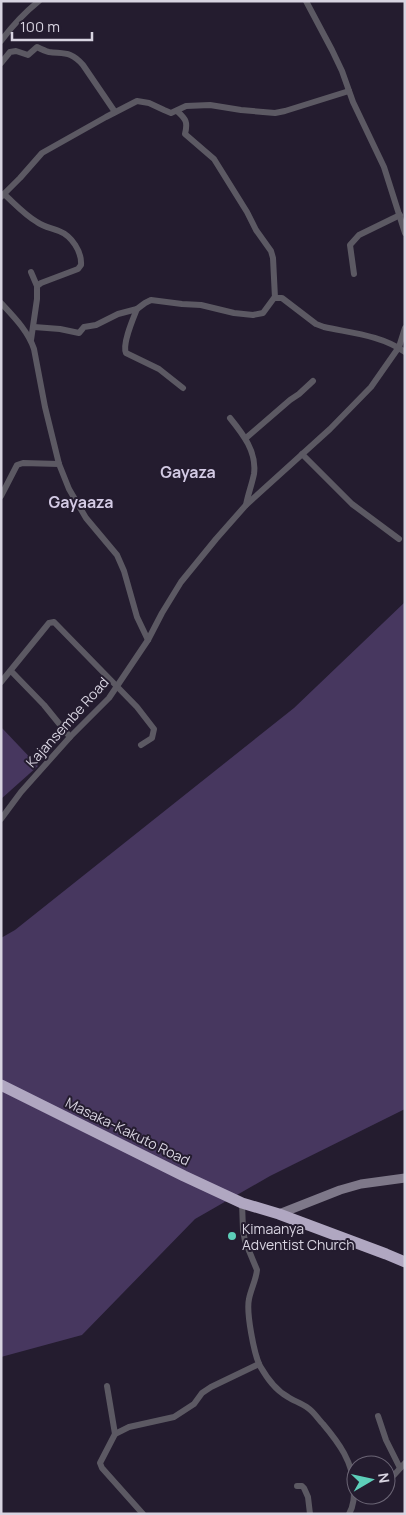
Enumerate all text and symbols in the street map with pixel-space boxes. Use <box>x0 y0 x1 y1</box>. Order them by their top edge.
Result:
scale bar <box>12 10 92 42</box>
text: 100 m <box>20 16 60 37</box>
district label: Gayaza <box>160 461 216 483</box>
district label: Gayaaza <box>49 491 113 513</box>
street label: Kajansembe Road <box>21 673 113 771</box>
street label: Masaka-Kakuto Road <box>63 1093 193 1169</box>
place label: Kimaanya Adventist Church <box>242 1219 355 1254</box>
marker: Kimaanya Adventist Church <box>226 1230 238 1242</box>
north arrow <box>346 1455 396 1505</box>
text: N <box>374 1471 395 1484</box>

